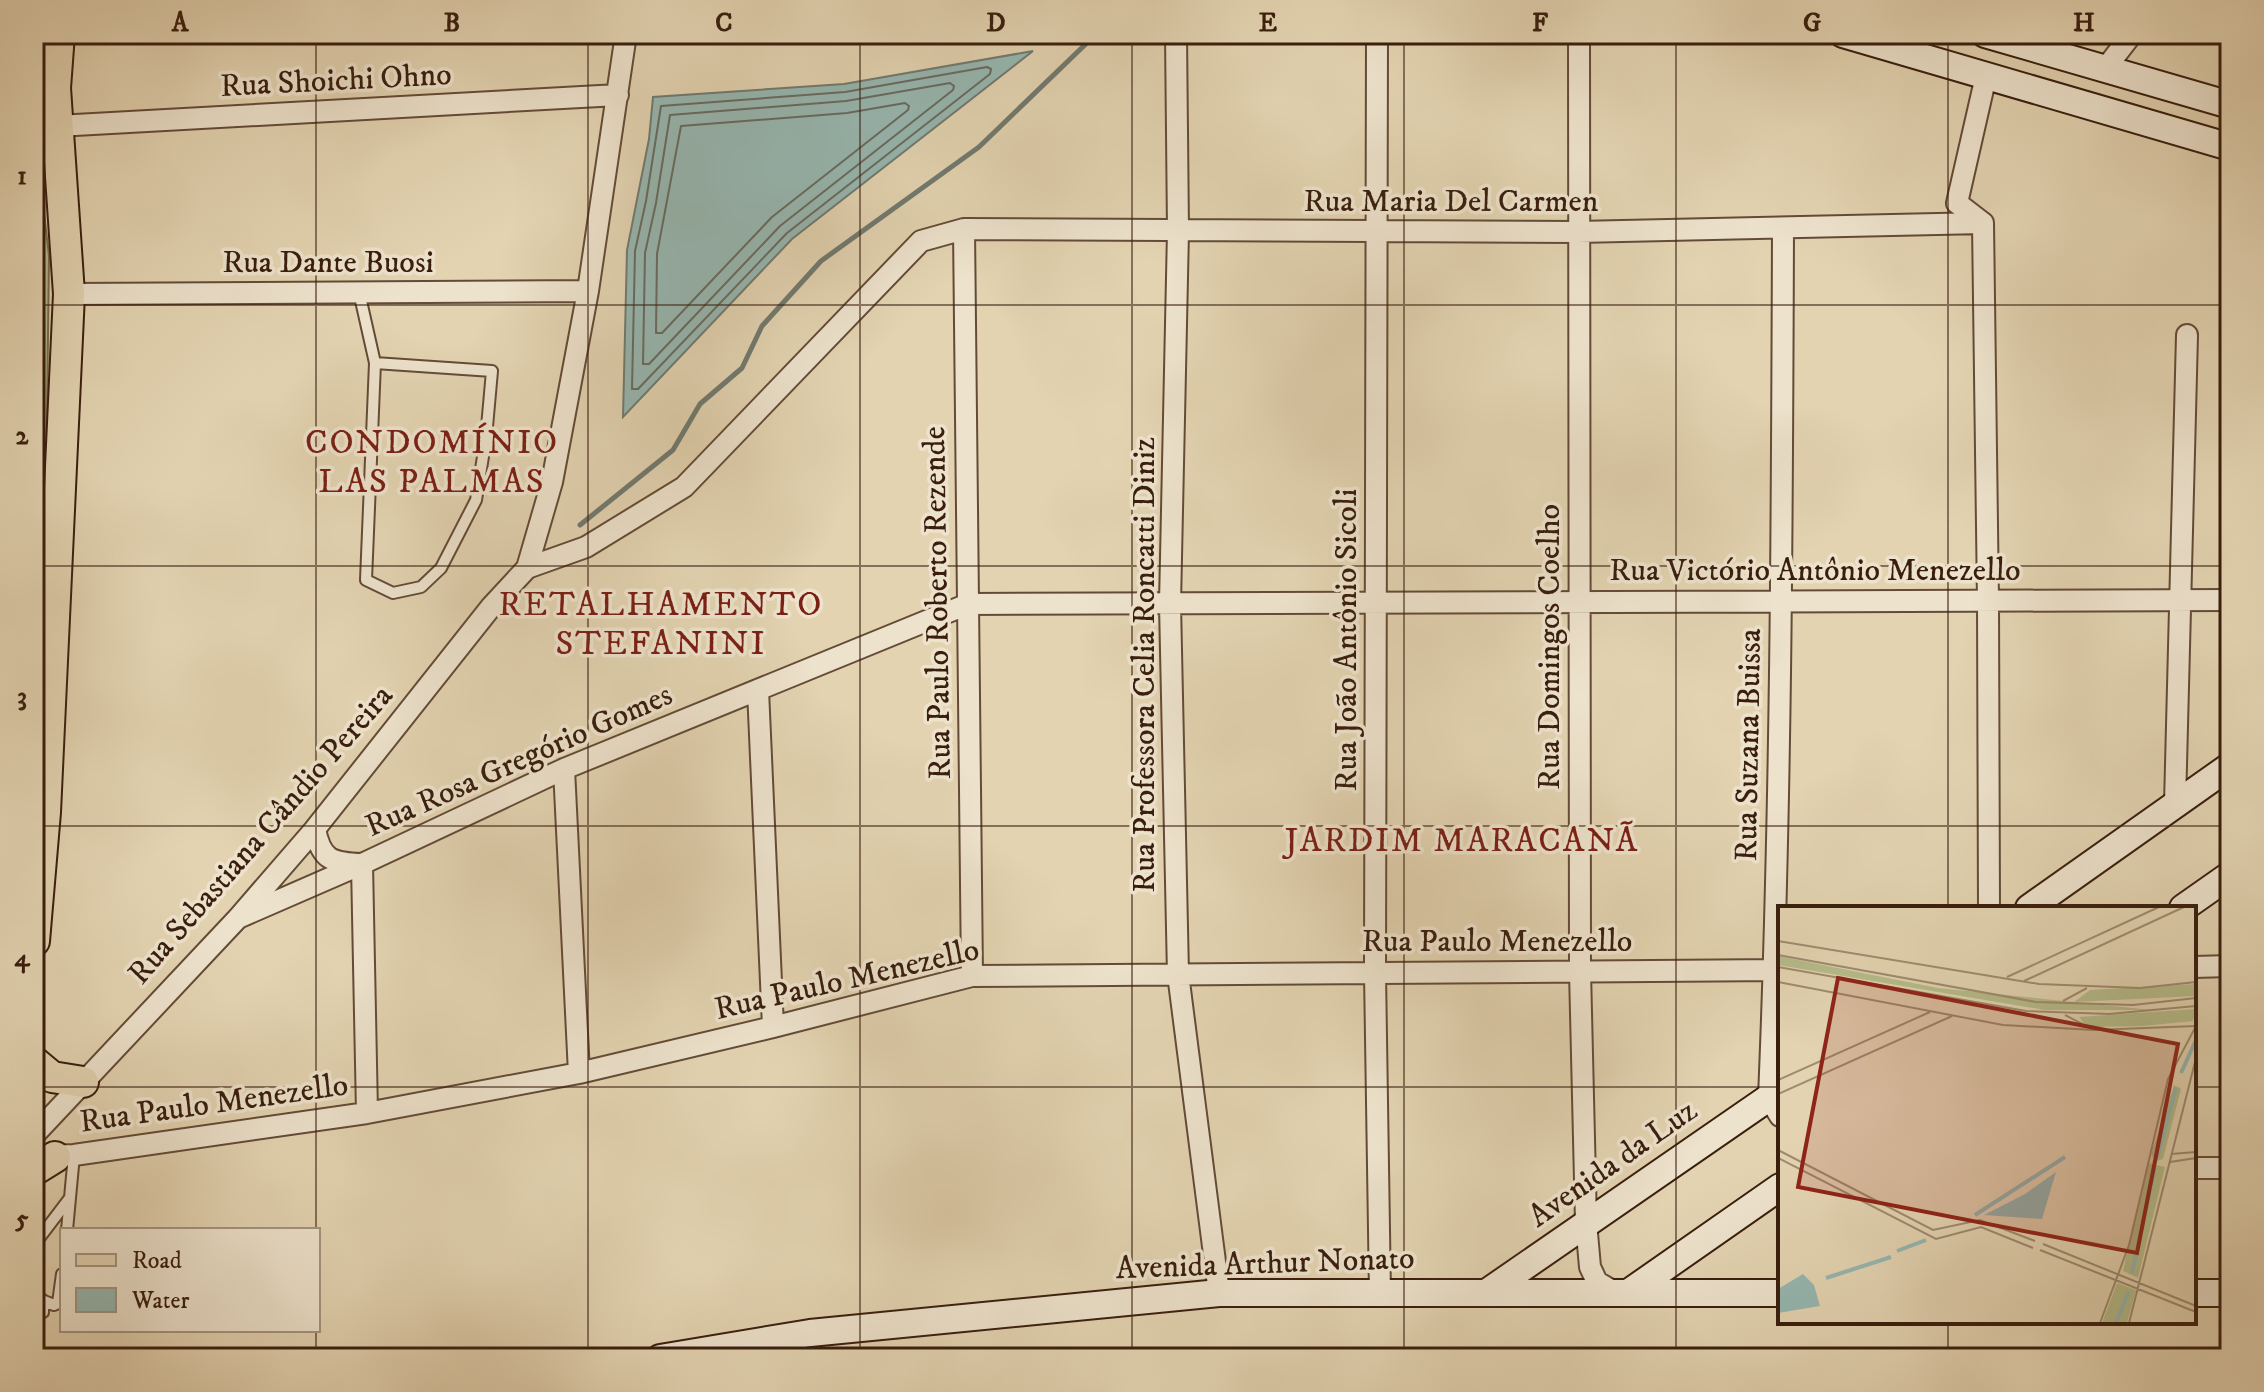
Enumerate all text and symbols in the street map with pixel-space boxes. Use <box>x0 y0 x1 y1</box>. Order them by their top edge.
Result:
text: A <box>171 7 190 40</box>
text: B <box>444 7 460 40</box>
text: C <box>715 7 733 40</box>
text: D <box>986 7 1006 40</box>
text: E <box>1259 7 1277 40</box>
text: F <box>1532 7 1549 40</box>
text: G <box>1803 7 1821 40</box>
text: H <box>2073 7 2095 40</box>
street label: Rua Shoichi Ohno <box>219 55 453 107</box>
text: 1 <box>17 160 27 193</box>
street label: Rua Maria Del Carmen <box>1304 182 1599 222</box>
street label: Rua Dante Buosi <box>222 243 434 283</box>
text: 2 <box>16 420 30 453</box>
district label: CONDOMÍNIO LAS PALMAS <box>305 422 559 503</box>
street label: Rua Paulo Roberto Rezende <box>915 426 961 780</box>
street label: Rua Professora Celia Roncatti Diniz <box>1125 437 1165 893</box>
street label: Rua João Antônio Sicoli <box>1327 488 1367 792</box>
street label: Rua Domingos Coelho <box>1530 504 1570 790</box>
street label: Rua Victório Antônio Menezello <box>1609 551 2021 591</box>
district label: RETALHAMENTO STEFANINI <box>499 584 823 665</box>
street label: Rua Suzana Buissa <box>1727 628 1771 862</box>
street label: Rua Rosa Gregório Gomes <box>359 675 679 847</box>
street label: Rua Sebastiana Cândio Pereira <box>120 677 402 993</box>
text: 3 <box>17 681 27 714</box>
district label: JARDIM MARACANÃ <box>1282 820 1639 862</box>
inset map <box>1778 906 2196 1324</box>
street label: Rua Paulo Menezello <box>1362 922 1632 962</box>
street label: Rua Paulo Menezello <box>711 930 983 1030</box>
text: 4 <box>15 942 31 975</box>
street label: Rua Paulo Menezello <box>77 1065 351 1143</box>
street label: Avenida da Luz <box>1521 1091 1705 1237</box>
text: 5 <box>15 1203 29 1236</box>
legend <box>60 1228 320 1332</box>
street label: Avenida Arthur Nonato <box>1115 1239 1415 1289</box>
text: Road <box>132 1246 182 1276</box>
text: Water <box>131 1286 189 1316</box>

